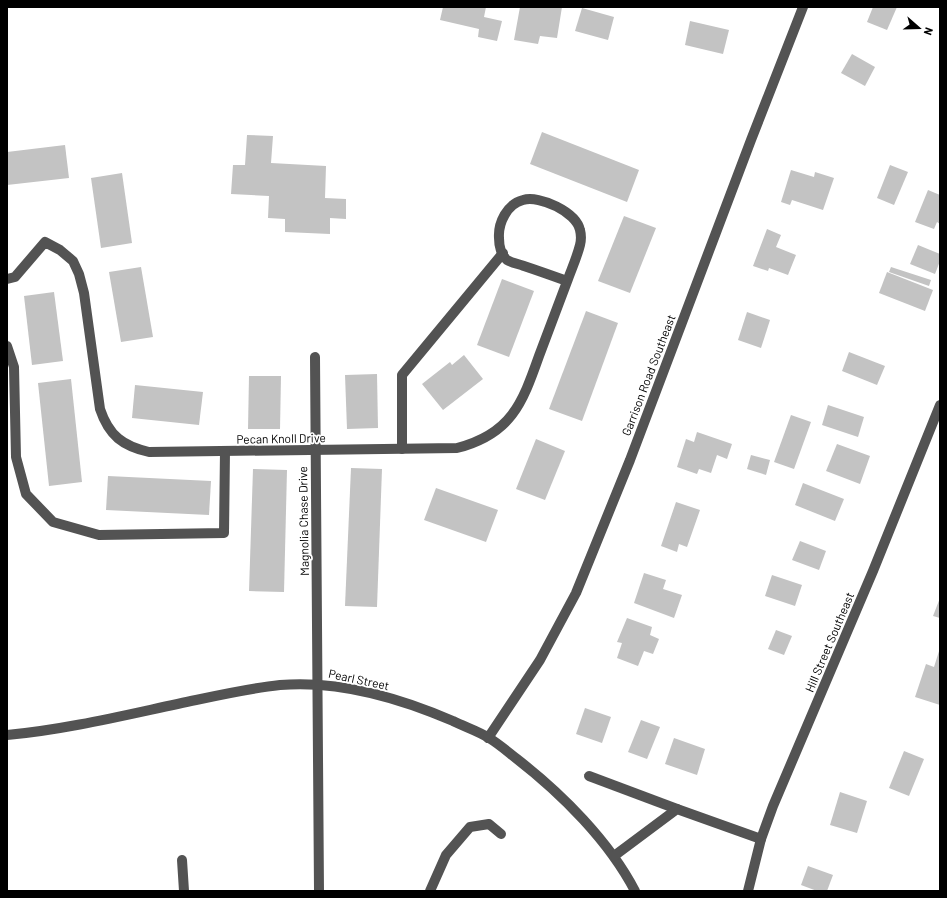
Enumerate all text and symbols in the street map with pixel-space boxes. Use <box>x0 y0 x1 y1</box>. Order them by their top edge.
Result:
north arrow <box>899 8 939 48</box>
text: N <box>922 26 936 37</box>
street label: Garrison Road Southeast <box>618 312 678 438</box>
street label: Pecan Knoll Drive <box>236 430 326 446</box>
street label: Magnolia Chase Drive <box>295 466 311 576</box>
street label: Hill Street Southeast <box>802 590 856 694</box>
street label: Pearl Street <box>327 666 391 692</box>

